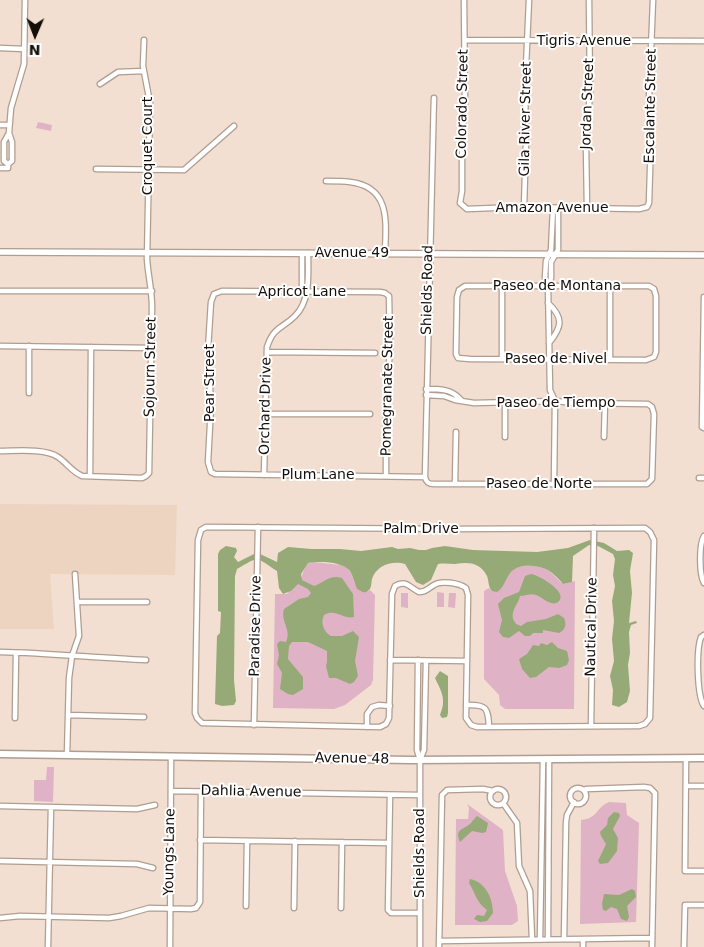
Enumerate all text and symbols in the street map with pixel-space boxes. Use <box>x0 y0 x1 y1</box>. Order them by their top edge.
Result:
north arrow <box>10 10 60 60</box>
street label: Tigris Avenue <box>537 33 631 49</box>
text: N <box>29 42 41 58</box>
street label: Escalante Street <box>642 48 660 164</box>
street label: Colorado Street <box>454 49 472 159</box>
street label: Jordan Street <box>578 58 598 150</box>
street label: Gila River Street <box>517 61 535 177</box>
street label: Croquet Court <box>140 97 156 195</box>
street label: Amazon Avenue <box>495 200 609 216</box>
street label: Avenue 49 <box>315 245 389 261</box>
street label: Shields Road <box>419 245 437 335</box>
street label: Paseo de Montana <box>493 278 621 294</box>
street label: Apricot Lane <box>258 284 346 300</box>
street label: Pomegranate Street <box>378 316 398 456</box>
street label: Sojourn Street <box>142 317 160 417</box>
street label: Pear Street <box>202 344 218 422</box>
street label: Paseo de Nivel <box>505 351 607 367</box>
street label: Orchard Drive <box>257 357 275 455</box>
street label: Paseo de Tiempo <box>497 395 615 411</box>
street label: Plum Lane <box>281 467 355 483</box>
street label: Paseo de Norte <box>486 476 592 492</box>
street label: Palm Drive <box>383 521 459 537</box>
street label: Paradise Drive <box>247 575 265 677</box>
street label: Nautical Drive <box>583 577 601 677</box>
street label: Avenue 48 <box>315 750 389 768</box>
street label: Dahlia Avenue <box>200 783 302 801</box>
street label: Youngs Lane <box>161 808 179 896</box>
street label: Shields Road <box>412 808 428 898</box>

